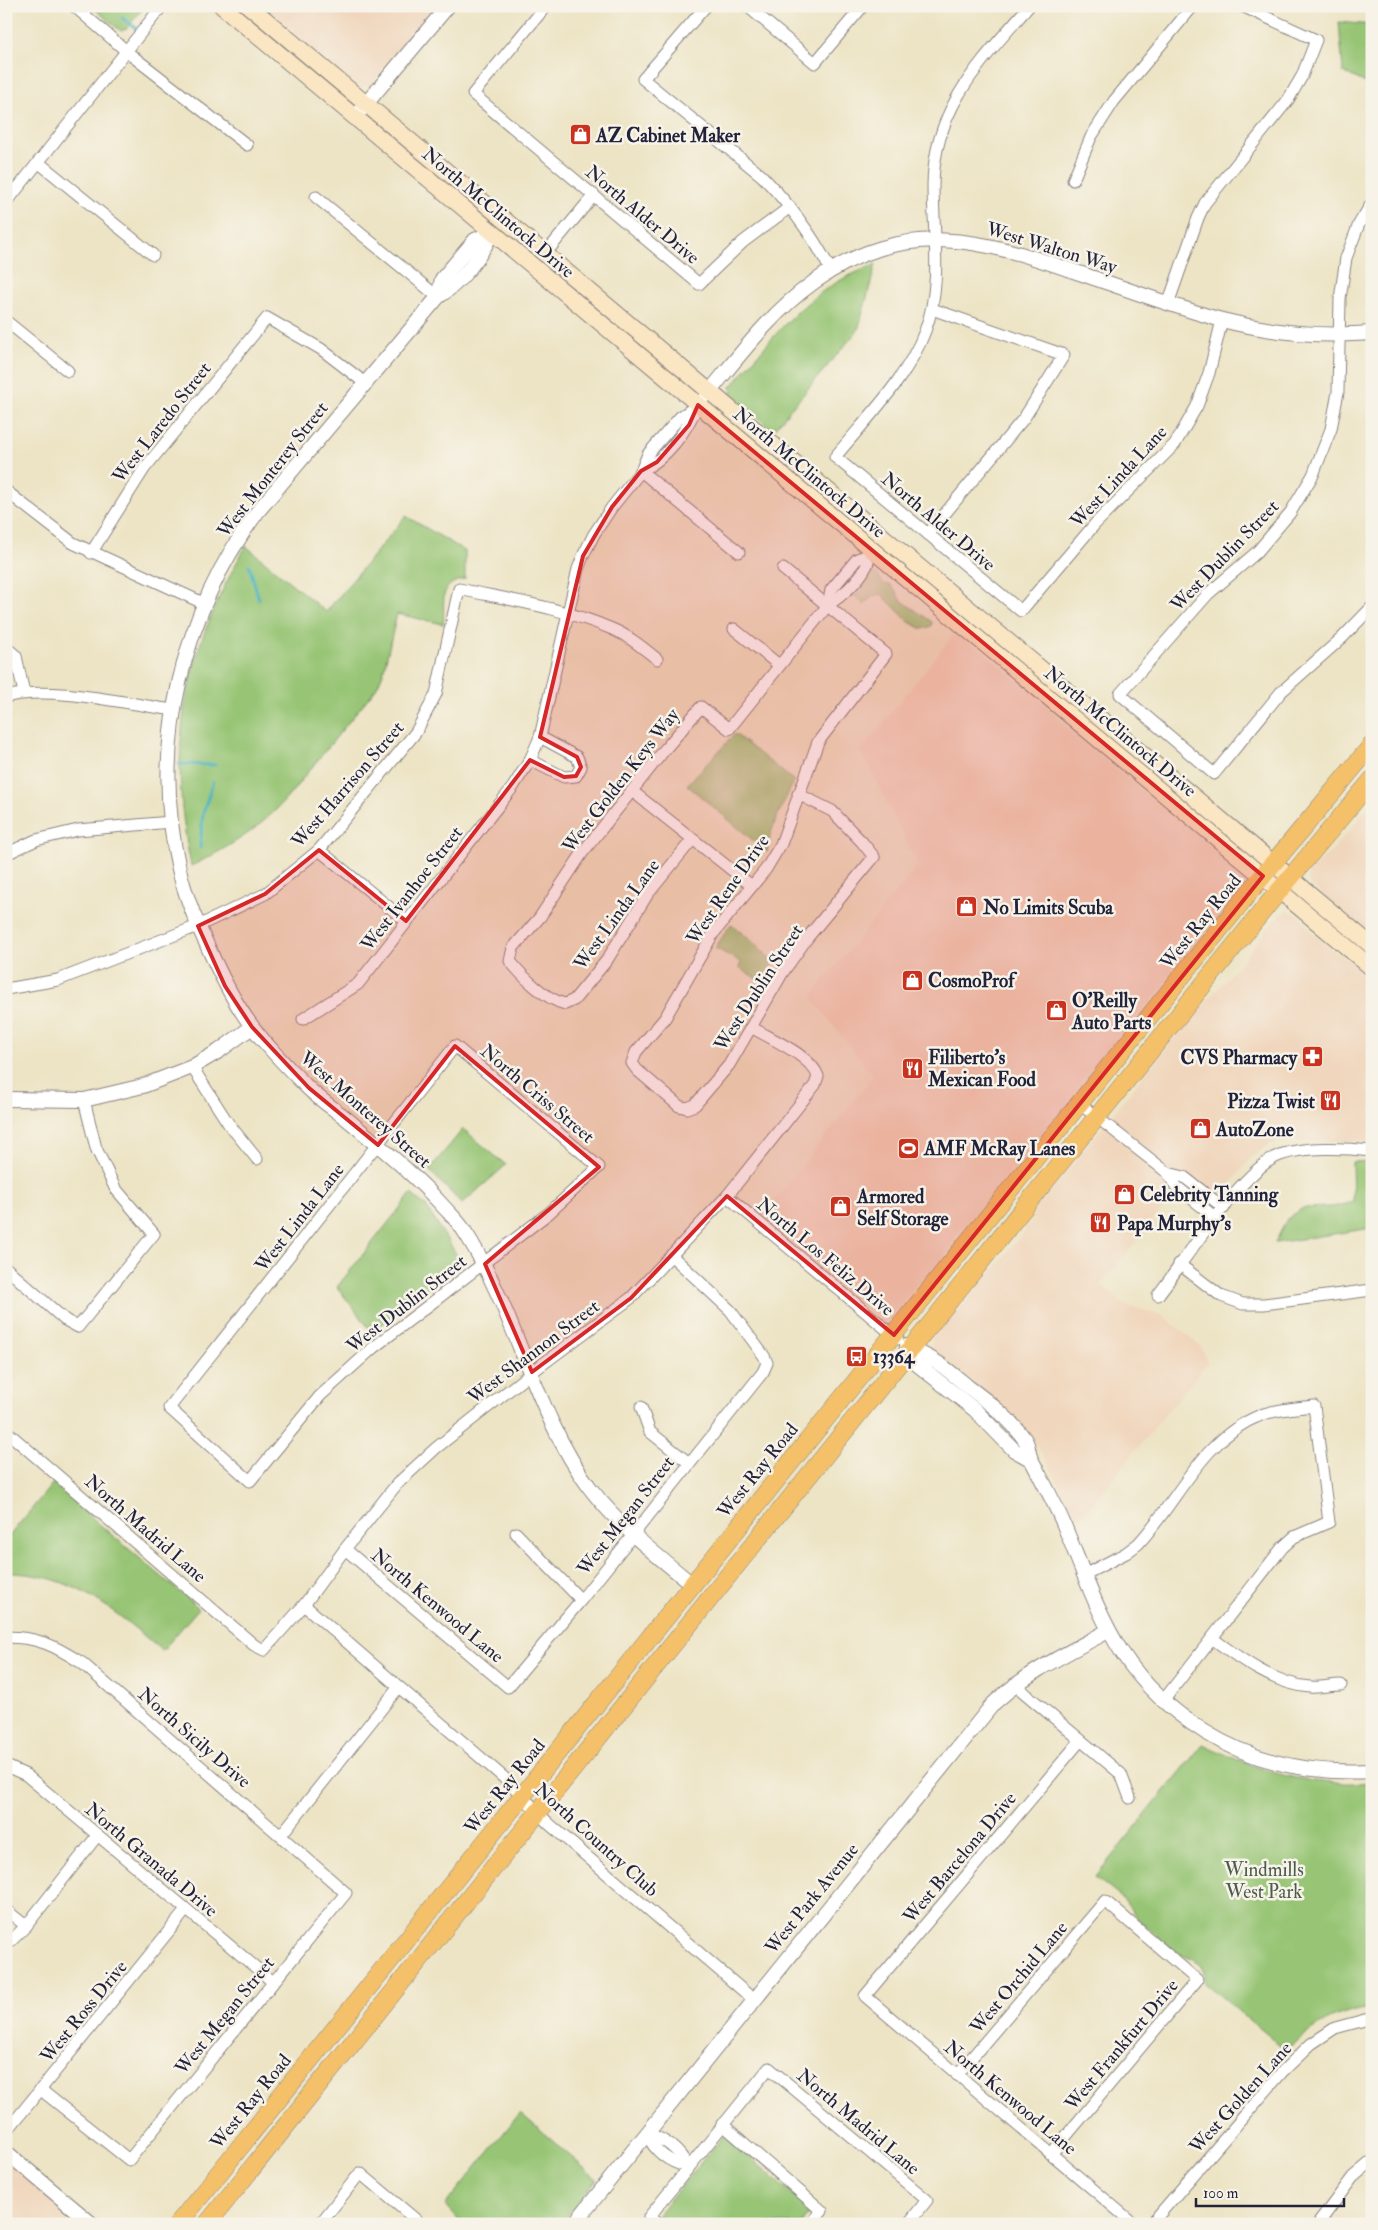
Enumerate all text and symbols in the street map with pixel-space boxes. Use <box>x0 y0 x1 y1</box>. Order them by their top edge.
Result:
shop icon: AZ Cabinet Maker <box>568 123 592 147</box>
place label: AZ Cabinet Maker <box>595 124 741 148</box>
street label: North McClintock Drive <box>417 142 580 284</box>
street label: North Alder Drive <box>580 160 704 270</box>
street label: West Walton Way <box>983 216 1120 279</box>
street label: West Laredo Street <box>106 357 217 489</box>
street label: West Monterey Street <box>212 397 333 543</box>
street label: North McClintock Drive <box>728 402 891 544</box>
street label: West Linda Lane <box>1065 420 1172 534</box>
street label: North Alder Drive <box>876 467 1000 577</box>
street label: West Dublin Street <box>1165 495 1284 617</box>
street label: North McClintock Drive <box>1039 661 1202 803</box>
street label: West Golden Keys Way <box>556 703 685 858</box>
street label: West Harrison Street <box>286 716 409 854</box>
street label: West Ivanhoe Street <box>355 821 468 957</box>
street label: West Rene Drive <box>680 830 775 950</box>
street label: West Linda Lane <box>568 854 665 976</box>
street label: West Ray Road <box>1154 869 1247 975</box>
shop icon: No Limits Scuba <box>955 895 979 919</box>
place label: No Limits Scuba <box>982 896 1114 920</box>
street label: West Dublin Street <box>708 920 809 1056</box>
shop icon: CosmoProf <box>900 968 924 992</box>
place label: CosmoProf <box>928 969 1017 993</box>
place label: O'Reilly Auto Parts <box>1071 989 1152 1035</box>
shop icon: O'Reilly Auto Parts <box>1044 999 1068 1023</box>
street label: North Criss Street <box>475 1039 599 1148</box>
street label: West Monterey Street <box>294 1045 436 1173</box>
pharmacy icon: CVS Pharmacy <box>1301 1045 1325 1069</box>
place label: Filiberto’s Mexican Food <box>927 1046 1036 1092</box>
place label: CVS Pharmacy <box>1181 1046 1298 1071</box>
restaurant icon: Filiberto’s Mexican Food <box>900 1056 924 1080</box>
restaurant icon: Pizza Twist <box>1319 1089 1343 1113</box>
place label: Pizza Twist <box>1227 1090 1316 1114</box>
shop icon: AutoZone <box>1188 1117 1212 1141</box>
place label: AutoZone <box>1215 1118 1294 1142</box>
sports icon: AMF McRay Lanes <box>896 1136 920 1160</box>
place label: AMF McRay Lanes <box>923 1137 1076 1162</box>
street label: West Linda Lane <box>249 1158 350 1278</box>
shop icon: Celebrity Tanning <box>1112 1182 1136 1206</box>
place label: Celebrity Tanning <box>1140 1183 1279 1208</box>
place label: Armored Self Storage <box>856 1185 949 1232</box>
street label: North Los Feliz Drive <box>752 1192 899 1321</box>
shop icon: Armored Self Storage <box>829 1195 853 1219</box>
restaurant icon: Papa Murphy's <box>1089 1211 1113 1235</box>
place label: Papa Murphy's <box>1117 1212 1231 1237</box>
street label: West Dublin Street <box>341 1249 472 1359</box>
street label: West Shannon Street <box>462 1294 604 1410</box>
bus stop icon: 13364 <box>845 1344 869 1368</box>
place label: 13364 <box>873 1345 916 1369</box>
street label: West Ray Road <box>711 1418 804 1524</box>
street label: West Megan Street <box>571 1451 680 1581</box>
street label: North Madrid Lane <box>80 1469 211 1588</box>
street label: North Kenwood Lane <box>366 1543 509 1668</box>
street label: North Sicily Drive <box>133 1682 256 1793</box>
street label: West Ray Road <box>458 1734 551 1840</box>
street label: North Country Club <box>529 1778 663 1902</box>
street label: West Barcelona Drive <box>897 1787 1022 1929</box>
street label: North Granada Drive <box>80 1797 223 1922</box>
street label: West Park Avenue <box>759 1838 864 1960</box>
park label: Windmills West Park <box>1223 1858 1304 1904</box>
street label: West Orchid Lane <box>964 1916 1073 2040</box>
street label: West Megan Street <box>169 1952 280 2080</box>
street label: West Ross Drive <box>34 1955 133 2069</box>
street label: West Frankfurt Drive <box>1059 1974 1184 2116</box>
street label: North Kenwood Lane <box>939 2035 1082 2160</box>
street label: West Golden Lane <box>1183 2037 1297 2159</box>
street label: West Ray Road <box>204 2049 297 2155</box>
street label: North Madrid Lane <box>792 2063 925 2180</box>
scale bar <box>1196 2175 1343 2207</box>
text: 100 m <box>1203 2184 1239 2203</box>

